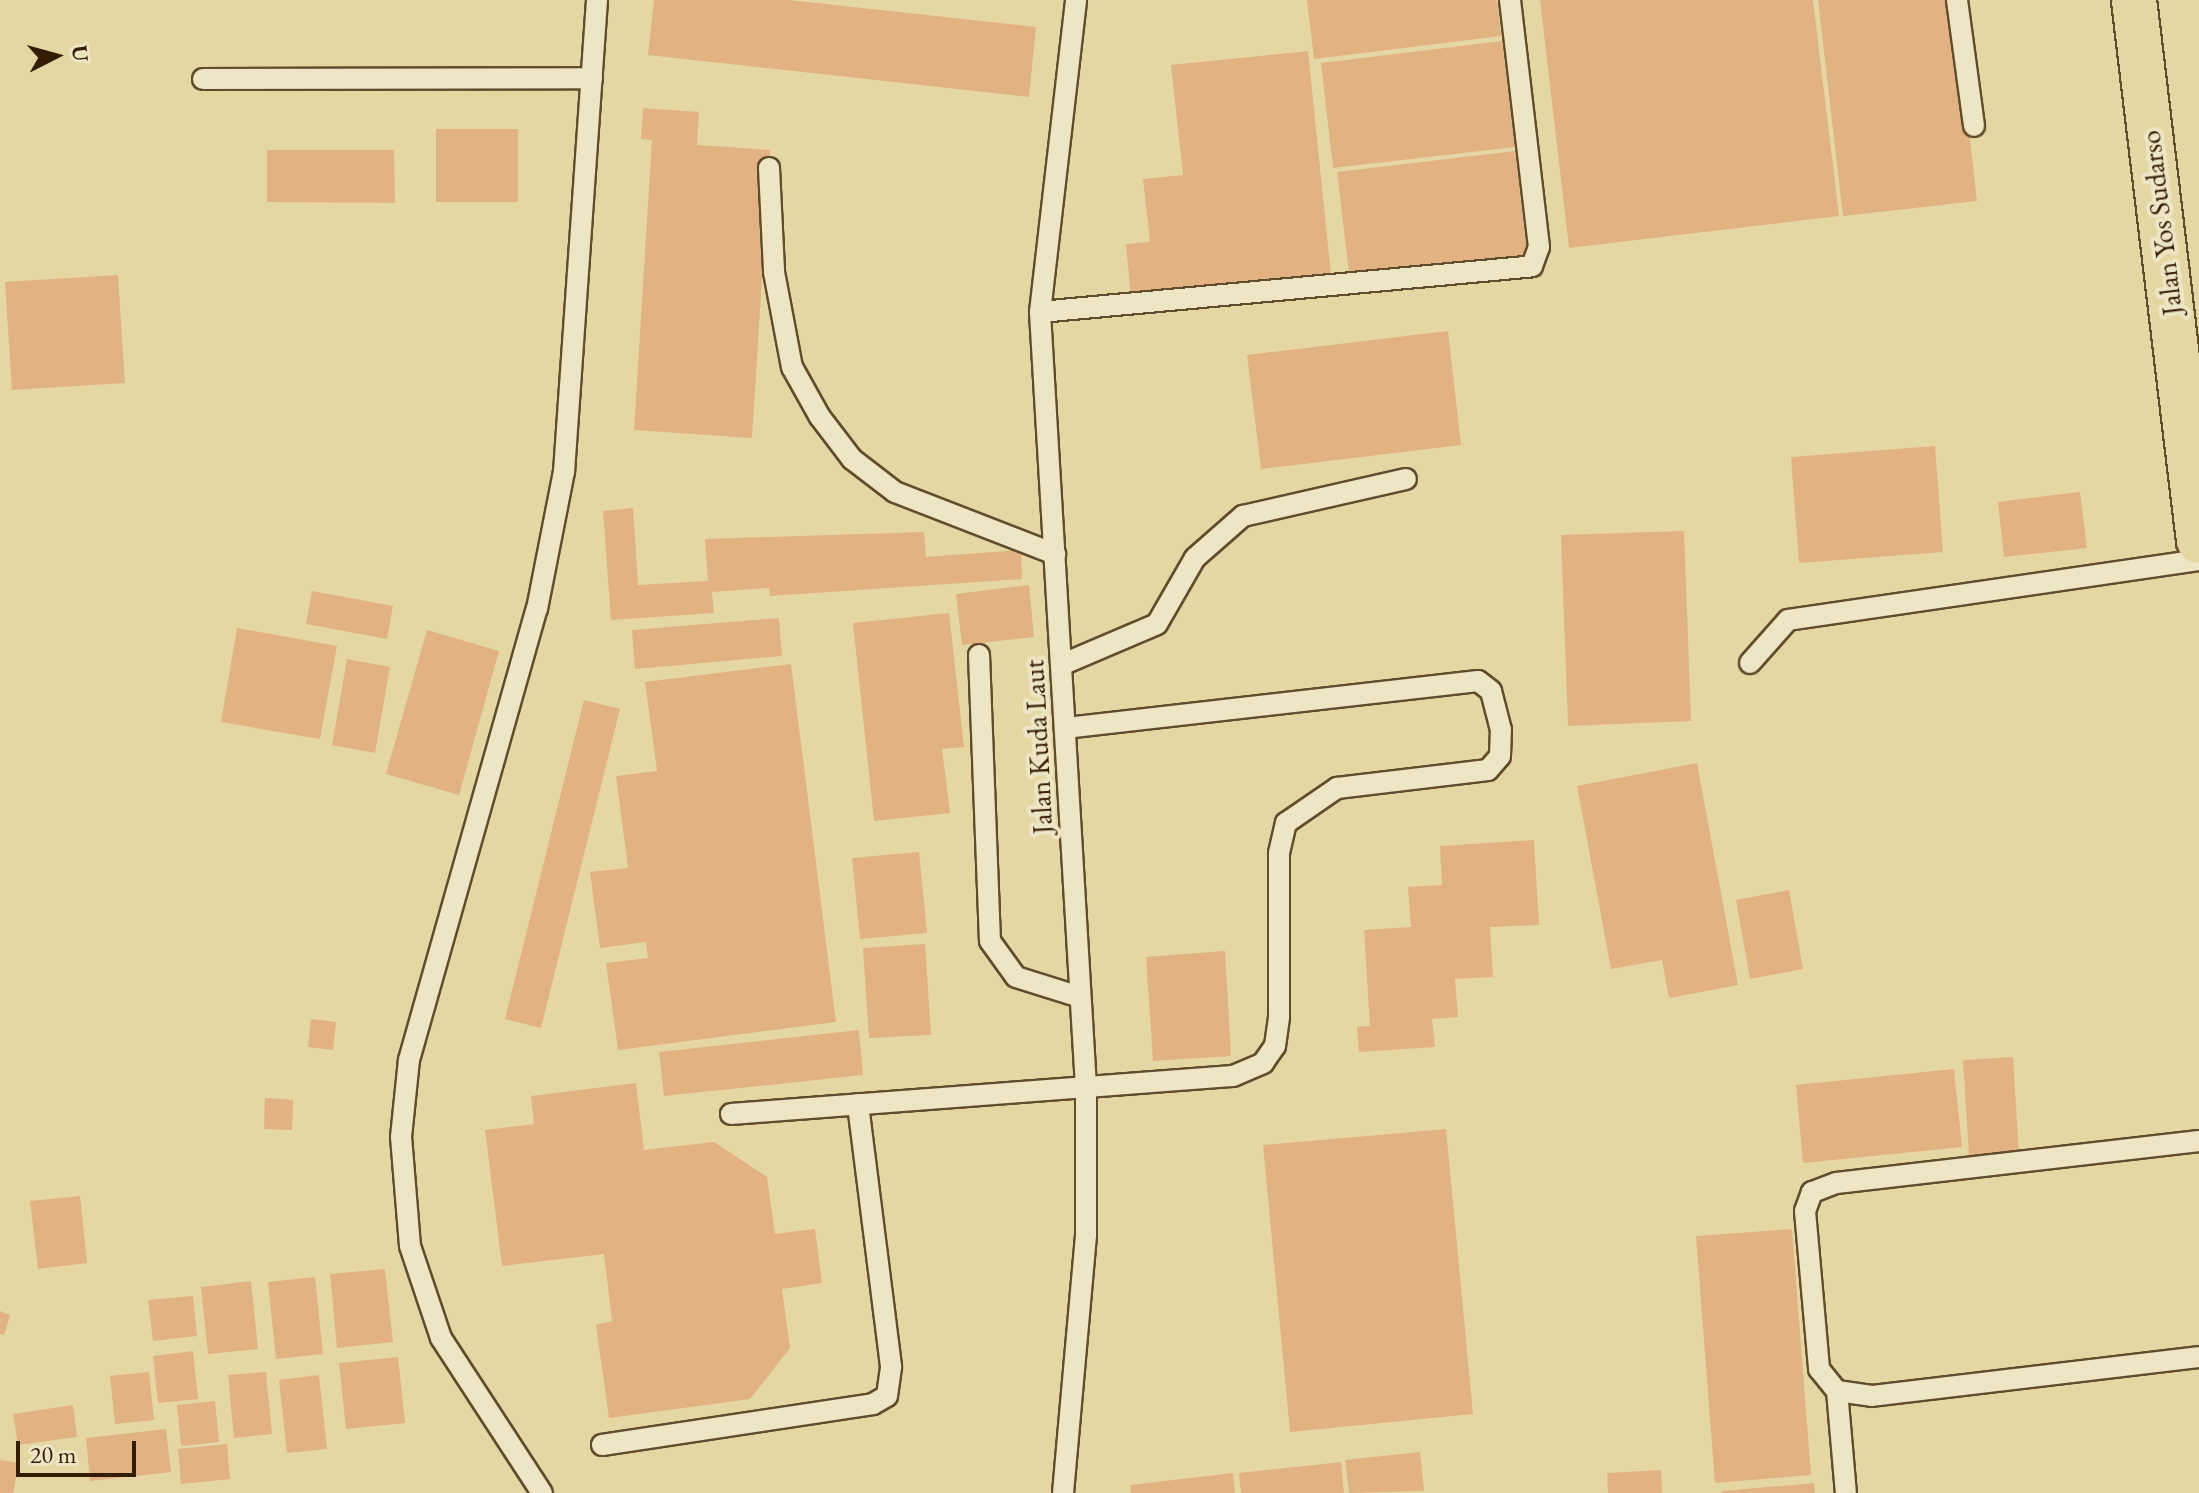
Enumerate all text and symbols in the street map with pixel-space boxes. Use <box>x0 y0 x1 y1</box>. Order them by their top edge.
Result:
north arrow <box>16 16 96 96</box>
text: U <box>65 44 96 63</box>
street label: Jalan Yos Sudarso <box>2133 129 2189 317</box>
street label: Jalan Kuda Laut <box>1017 659 1059 835</box>
scale bar <box>20 1425 140 1475</box>
text: 20 m <box>30 1439 77 1470</box>

